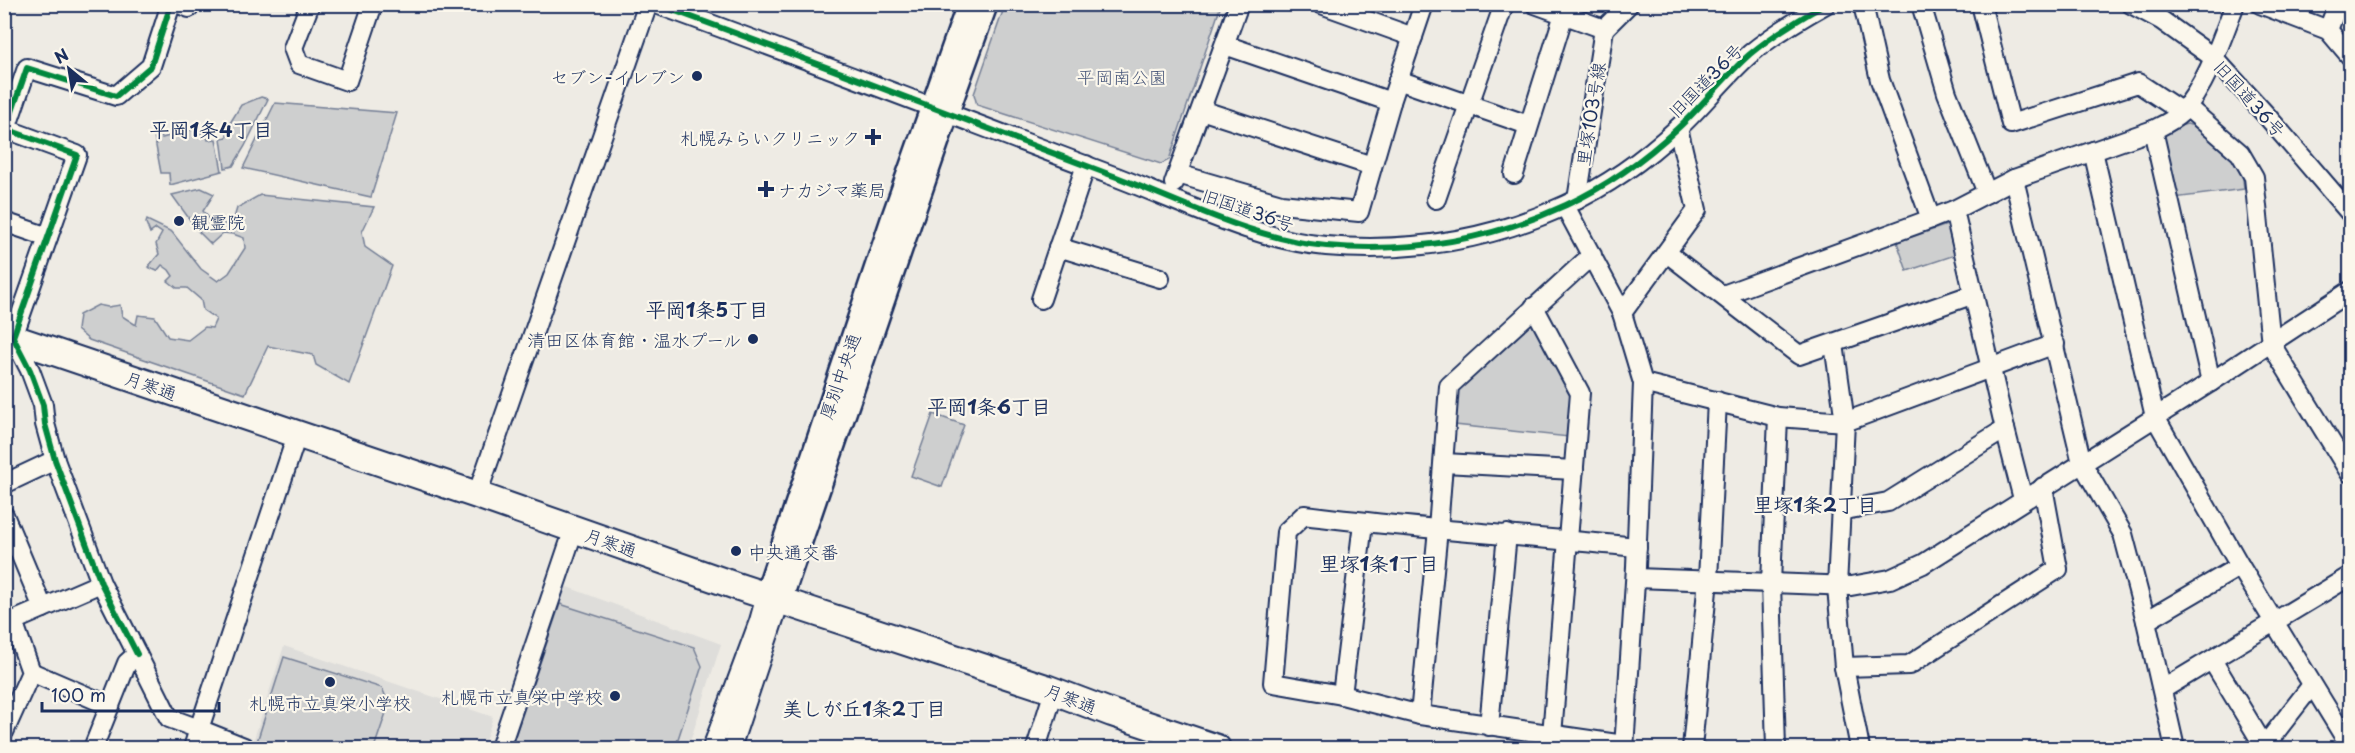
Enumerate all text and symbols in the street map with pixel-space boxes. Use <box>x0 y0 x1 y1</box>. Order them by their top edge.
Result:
street label: 旧国道36号 <box>1661 36 1749 124</box>
north arrow <box>39 39 99 99</box>
text: N <box>50 42 72 69</box>
street label: 旧国道36号 <box>2208 53 2292 143</box>
street label: 里塚103号線 <box>1568 60 1612 168</box>
place label: セブン-イレブン <box>550 63 685 90</box>
park label: 平岡南公園 <box>1077 63 1167 90</box>
marker: セブン-イレブン <box>690 69 704 83</box>
district label: 平岡1条4丁目 <box>149 114 273 144</box>
place label: 札幌みらいクリニック <box>680 124 860 151</box>
marker: 札幌みらいクリニック <box>864 128 882 146</box>
place label: ナカジマ薬局 <box>778 176 886 203</box>
street label: 旧国道36号 <box>1198 181 1298 237</box>
marker: ナカジマ薬局 <box>759 182 773 196</box>
place label: 観霊院 <box>191 208 245 235</box>
marker: 観霊院 <box>172 214 186 228</box>
district label: 平岡1条5丁目 <box>646 294 768 324</box>
place label: 清田区体育館・温水プール <box>527 326 741 353</box>
street label: 厚別中央通 <box>812 329 866 423</box>
marker: 清田区体育館・温水プール <box>746 332 760 346</box>
street label: 月寒通 <box>121 363 181 407</box>
district label: 平岡1条6丁目 <box>927 391 1051 421</box>
district label: 里塚1条2丁目 <box>1753 489 1877 519</box>
street label: 月寒通 <box>581 520 641 564</box>
place label: 中央通交番 <box>748 538 838 565</box>
marker: 中央通交番 <box>729 544 743 558</box>
district label: 里塚1条1丁目 <box>1319 548 1439 578</box>
scale bar <box>42 675 219 713</box>
marker: 札幌市立真栄小学校 <box>323 675 337 689</box>
street label: 月寒通 <box>1041 676 1101 720</box>
text: 100 m <box>51 681 106 708</box>
place label: 札幌市立真栄中学校 <box>441 683 603 710</box>
place label: 札幌市立真栄小学校 <box>249 689 411 716</box>
marker: 札幌市立真栄中学校 <box>608 689 622 703</box>
district label: 美しが丘1条2丁目 <box>782 693 946 723</box>

